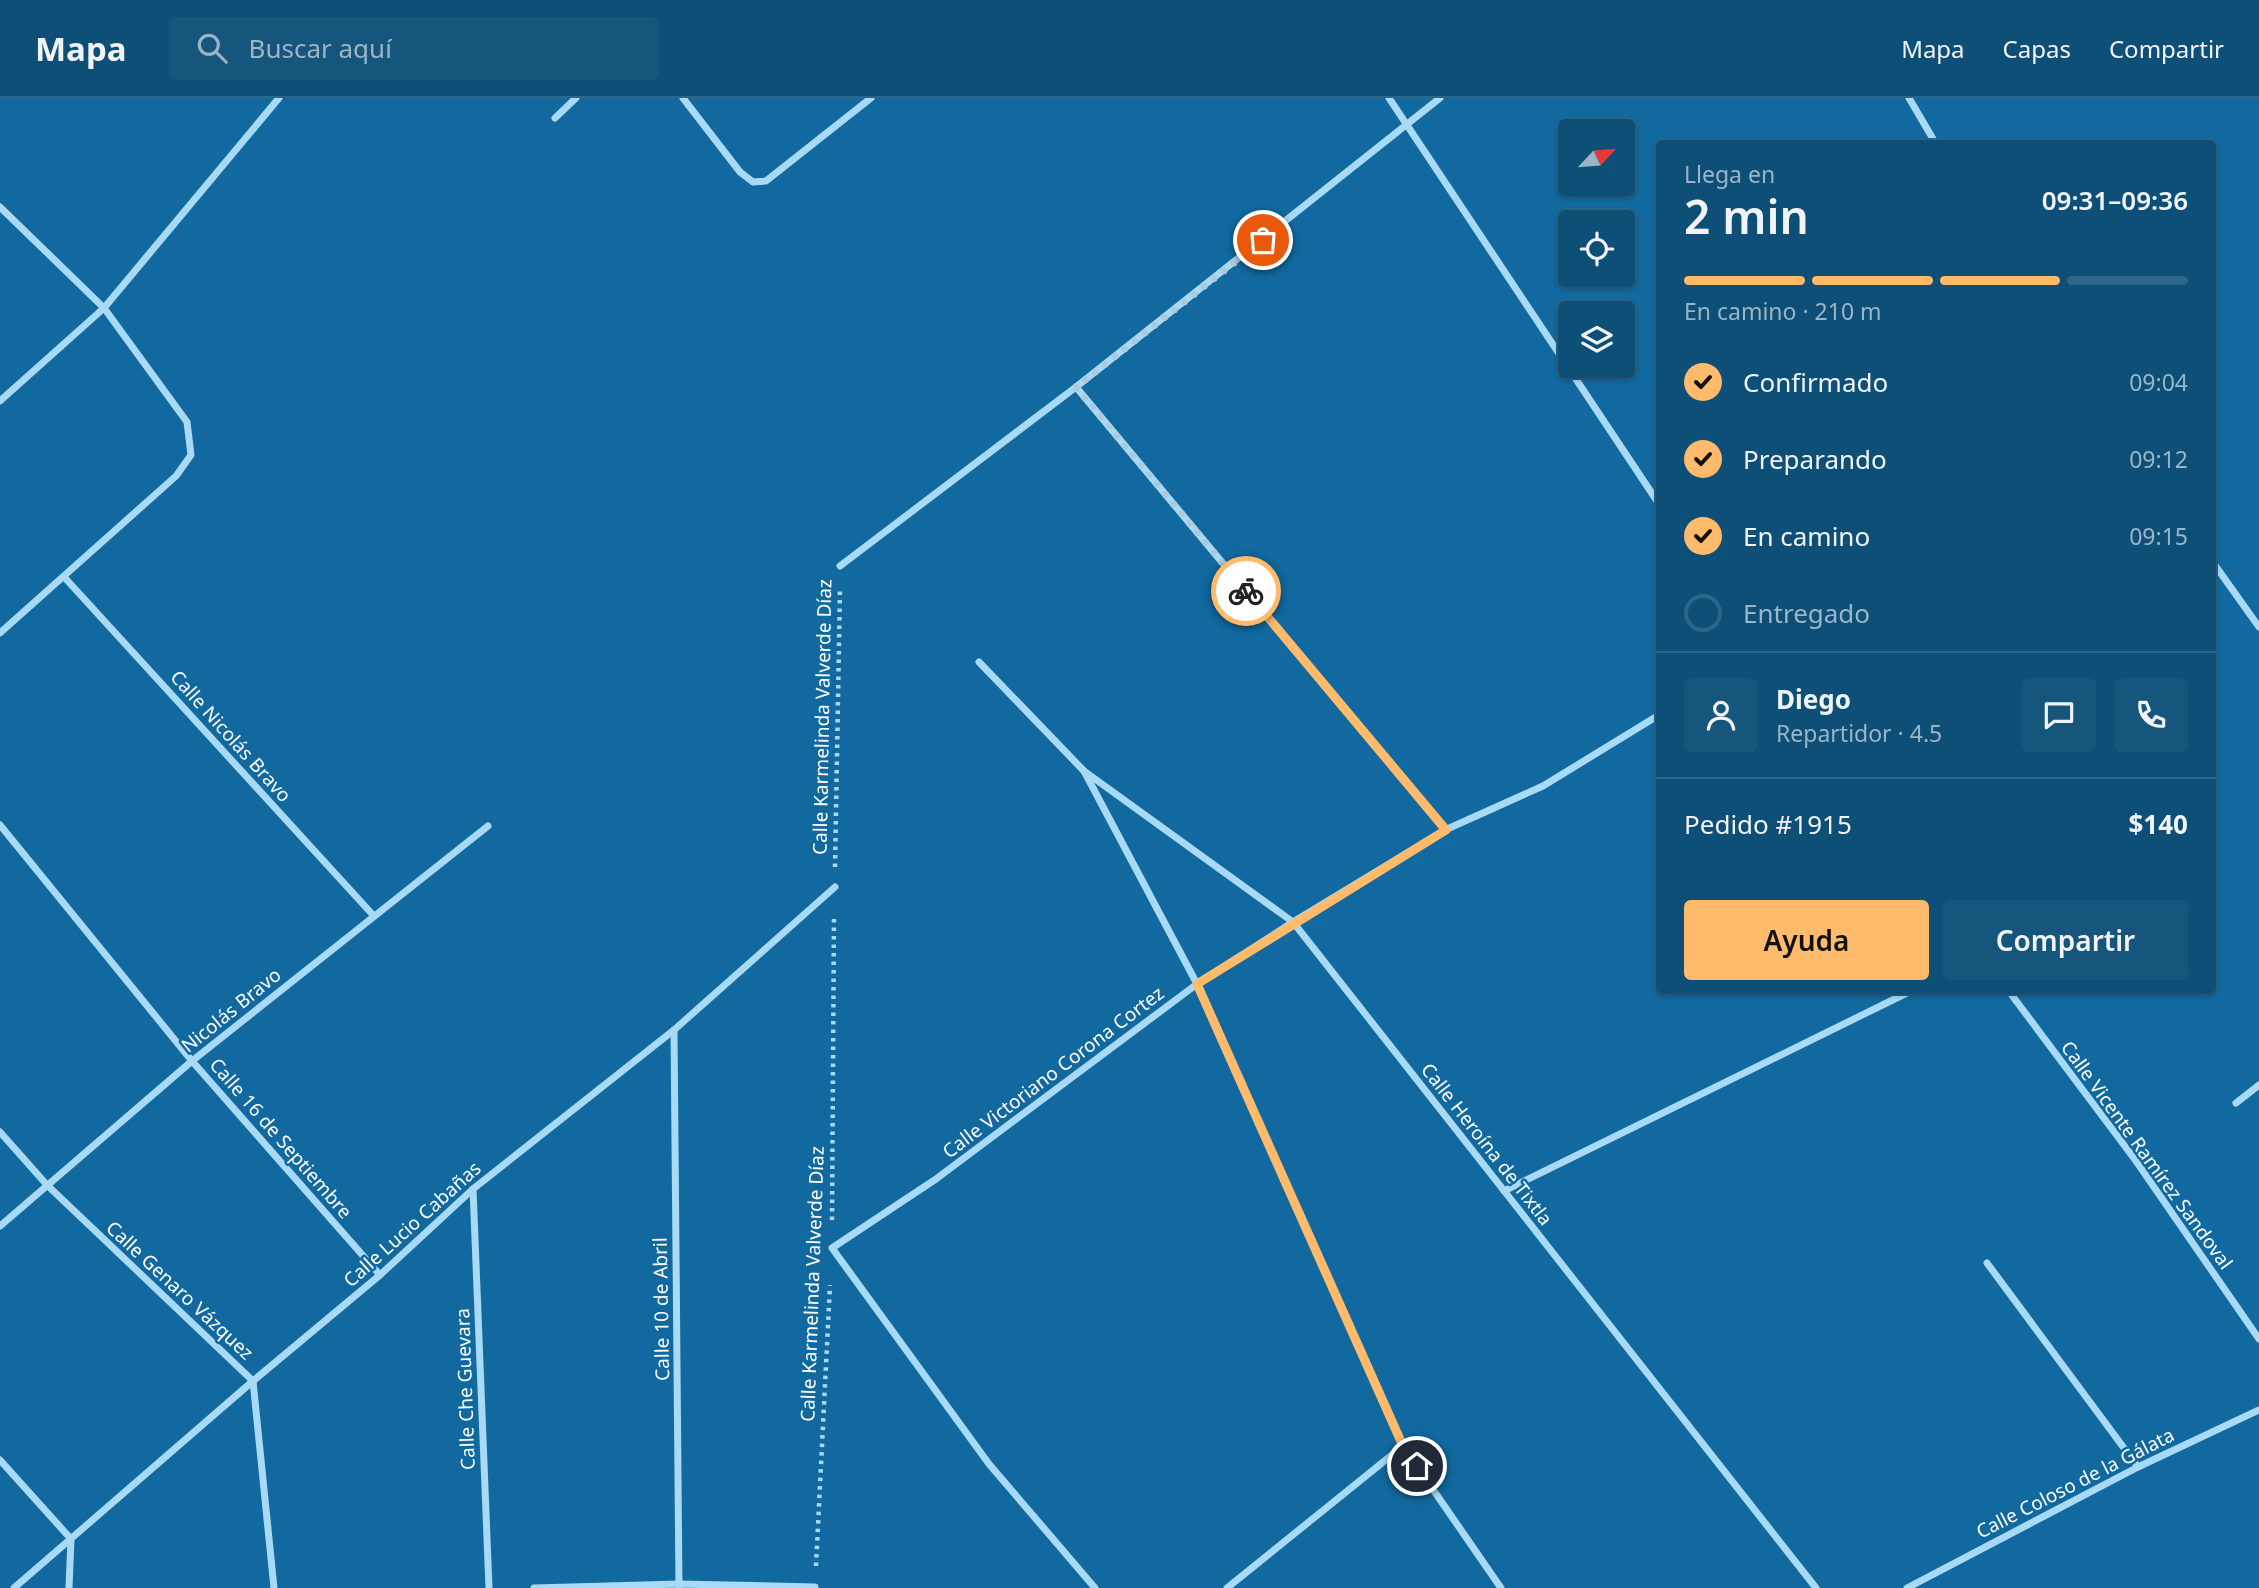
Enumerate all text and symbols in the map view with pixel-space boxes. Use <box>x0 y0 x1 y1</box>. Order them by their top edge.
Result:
search box <box>169 17 659 80</box>
text: Mapa <box>35 26 127 71</box>
icon: search <box>193 29 231 67</box>
text: Buscar aquí <box>249 30 392 66</box>
text: Mapa <box>1901 32 1965 65</box>
text: Capas <box>2003 32 2071 65</box>
text: Compartir <box>2109 32 2224 65</box>
north arrow <box>1558 119 1634 196</box>
map controls <box>1558 119 1635 378</box>
text: Llega en <box>1684 158 1775 190</box>
text: 09:31–09:36 <box>2042 182 2188 218</box>
text: 2 min <box>1684 185 1809 247</box>
pin <box>1233 210 1293 270</box>
button: locate <box>1558 210 1635 287</box>
icon: bag <box>1244 221 1282 259</box>
text: En camino · 210 m <box>1684 295 1882 327</box>
button: layers <box>1558 301 1635 378</box>
icon: check <box>1684 363 1722 401</box>
text: Confirmado <box>1743 364 1888 400</box>
text: 09:04 <box>2129 366 2188 398</box>
icon: check <box>1684 440 1722 478</box>
text: Preparando <box>1743 441 1887 477</box>
text: 09:12 <box>2129 443 2188 475</box>
icon: check <box>1684 517 1722 555</box>
text: En camino <box>1743 518 1870 554</box>
text: 09:15 <box>2129 520 2188 552</box>
courier <box>1211 556 1281 626</box>
icon: bike <box>1227 572 1265 610</box>
street label: Calle Karmelinda Valverde Díaz <box>807 579 837 855</box>
text: Entregado <box>1743 595 1870 631</box>
street label: Calle Nicolás Bravo <box>165 664 297 808</box>
button: person <box>1684 678 1758 752</box>
button: chat <box>2022 678 2096 752</box>
button: phone <box>2114 678 2188 752</box>
text: Diego <box>1776 681 1851 717</box>
text: Repartidor · 4.5 <box>1776 717 1942 749</box>
text: Pedido #1915 <box>1684 806 1852 842</box>
text: $140 <box>2129 806 2188 842</box>
button: Ayuda <box>1684 900 1929 980</box>
button: Compartir <box>1943 900 2188 980</box>
street label: Nicolás Bravo <box>176 962 286 1058</box>
street label: Calle Victoriano Corona Cortez <box>937 980 1169 1164</box>
street label: Calle Vicente Ramírez Sandoval <box>2055 1036 2239 1274</box>
street label: Calle 16 de Septiembre <box>204 1052 358 1224</box>
street label: Calle Heroína de Tixtla <box>1415 1057 1559 1231</box>
street label: Calle Karmelinda Valverde Díaz <box>794 1146 830 1422</box>
street label: Calle Lucio Cabañas <box>338 1155 486 1293</box>
street label: Calle Genaro Vázquez <box>101 1215 259 1365</box>
street label: Calle 10 de Abril <box>647 1237 675 1381</box>
street label: Calle Che Guevara <box>449 1308 481 1470</box>
street label: Calle Coloso de la Gálata <box>1972 1422 2178 1544</box>
pin <box>1387 1436 1447 1496</box>
icon: home <box>1398 1447 1436 1485</box>

